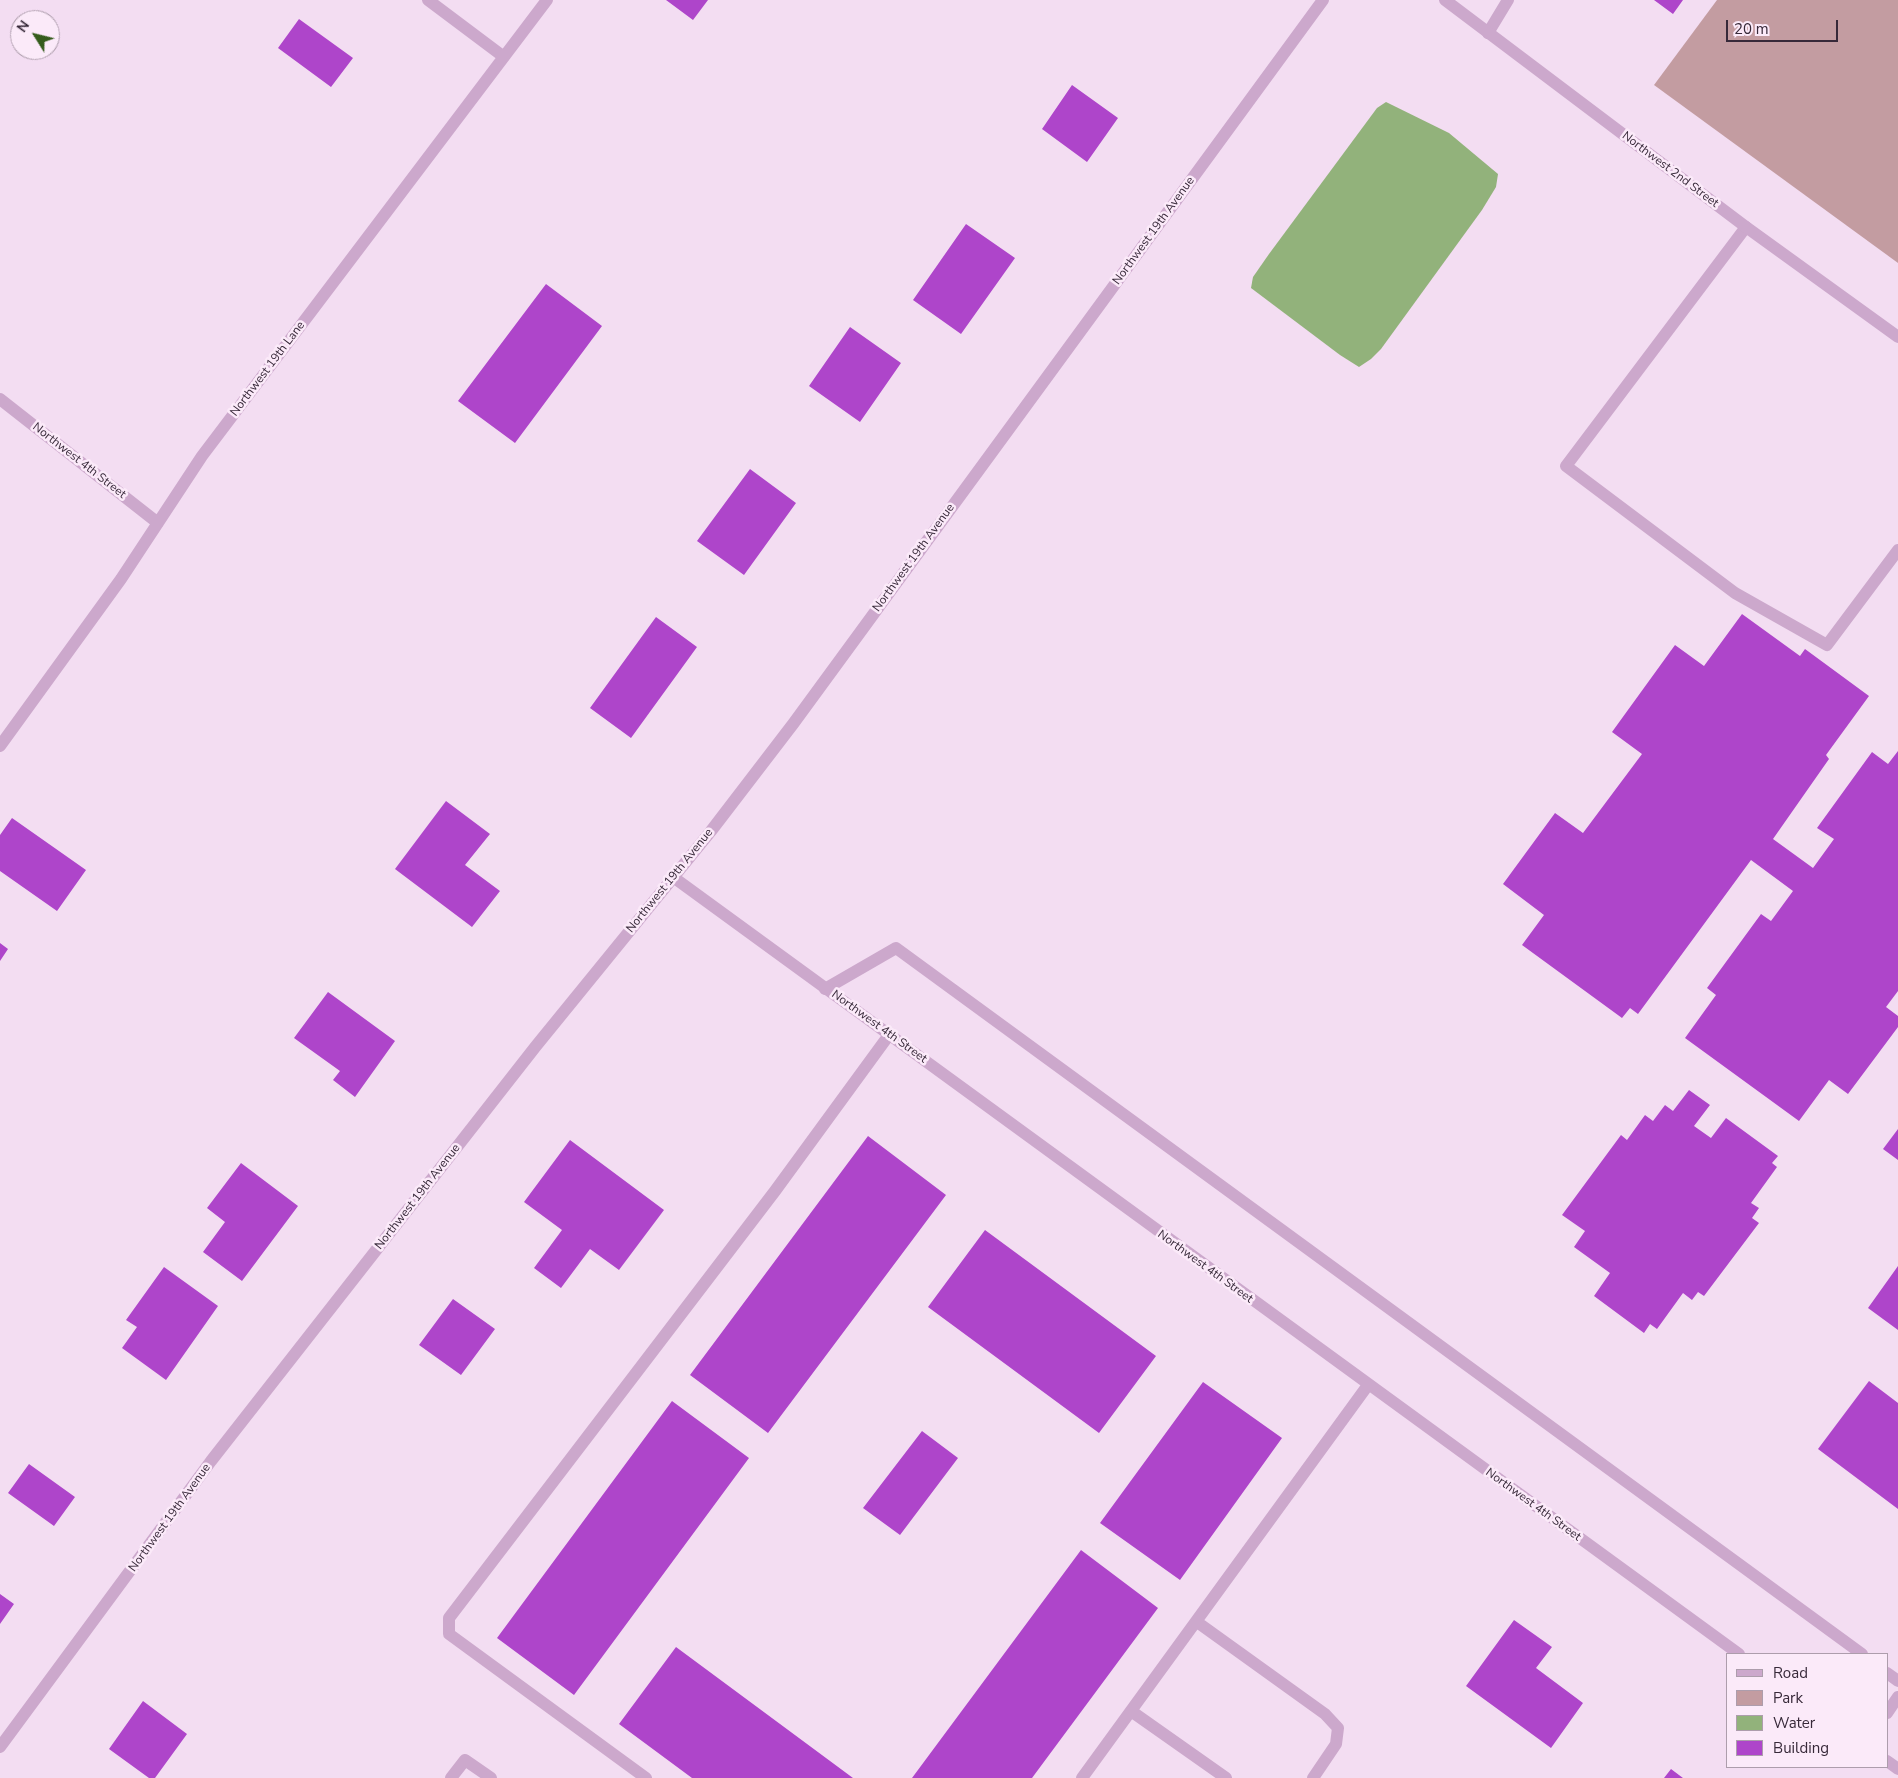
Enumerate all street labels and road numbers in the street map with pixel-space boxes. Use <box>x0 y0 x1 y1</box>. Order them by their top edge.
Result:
street label: Northwest 2nd Street <box>1619 129 1721 211</box>
street label: Northwest 19th Avenue <box>1110 174 1198 288</box>
street label: Northwest 19th Lane <box>228 319 308 419</box>
street label: Northwest 4th Street <box>29 420 129 502</box>
street label: Northwest 19th Avenue <box>870 501 958 615</box>
street label: Northwest 19th Avenue <box>624 826 716 936</box>
street label: Northwest 4th Street <box>828 988 930 1066</box>
street label: Northwest 19th Avenue <box>372 1141 464 1253</box>
street label: Northwest 4th Street <box>1154 1228 1256 1306</box>
street label: Northwest 19th Avenue <box>126 1461 214 1575</box>
street label: Northwest 4th Street <box>1482 1466 1584 1544</box>

